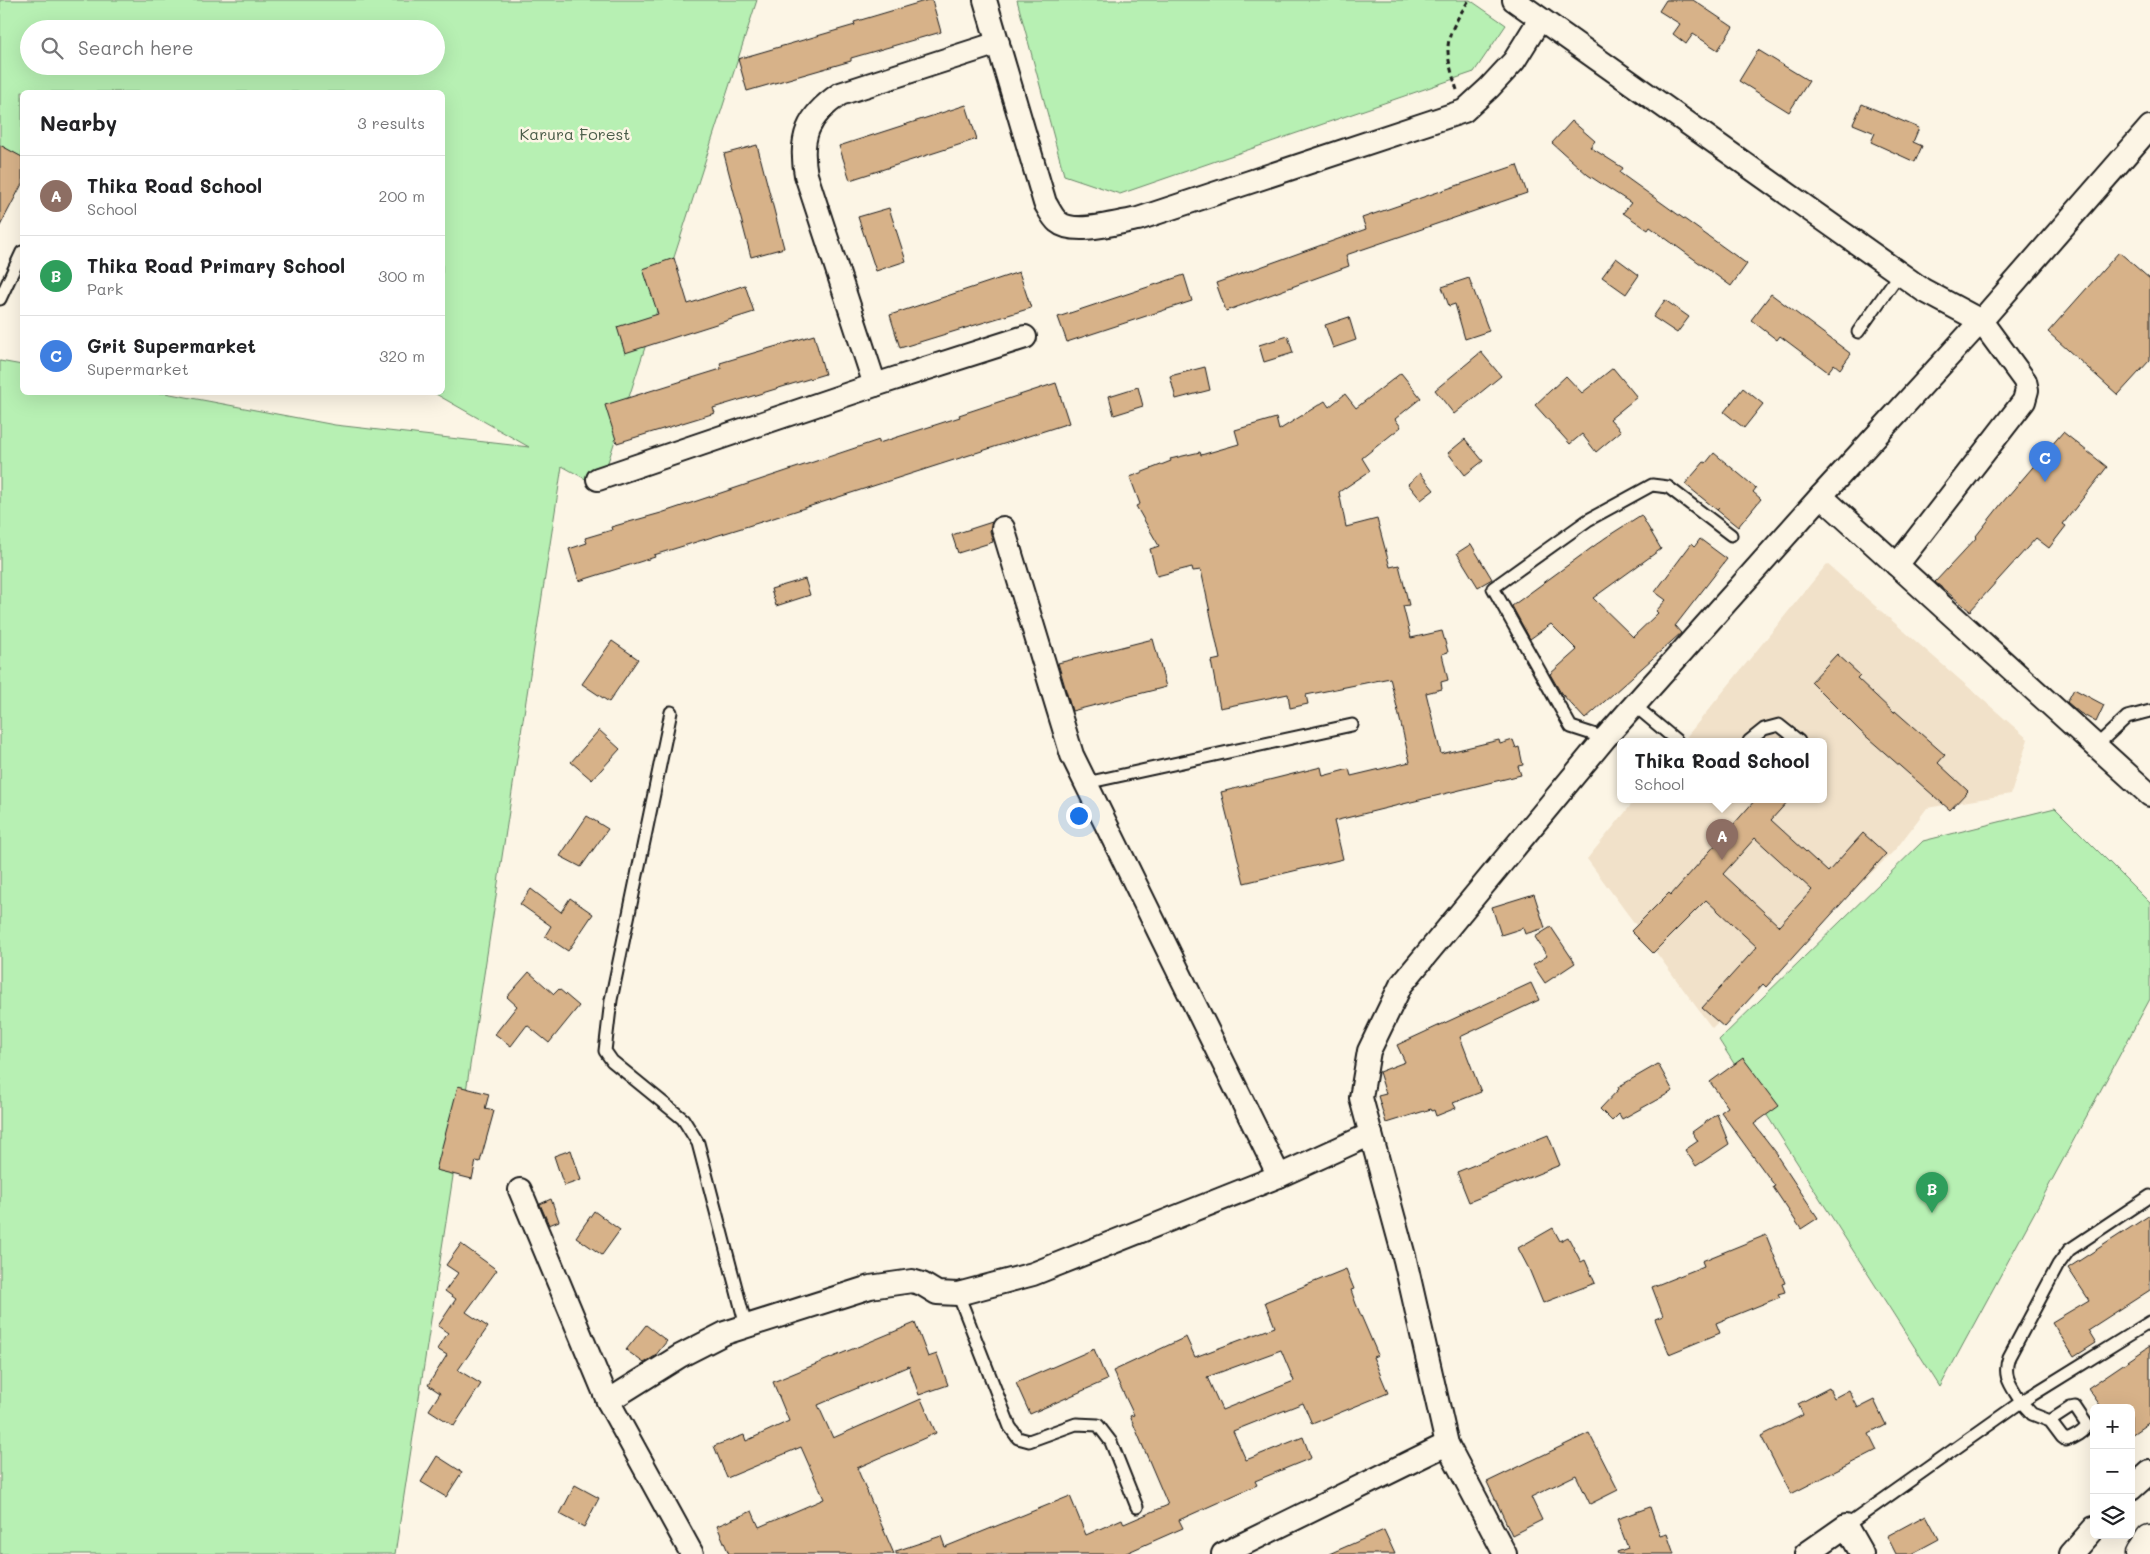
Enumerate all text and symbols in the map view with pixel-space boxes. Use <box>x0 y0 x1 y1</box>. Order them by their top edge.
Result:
search box <box>20 20 445 75</box>
icon: search <box>38 34 66 62</box>
text: Search here <box>78 35 194 60</box>
text: Nearby <box>40 109 117 136</box>
text: 3 results <box>357 112 425 133</box>
park label: Karura Forest <box>520 123 630 144</box>
text: Thika Road School <box>87 173 262 198</box>
text: A <box>50 185 62 206</box>
text: 200 m <box>378 185 425 206</box>
text: School <box>87 198 137 219</box>
text: Thika Road Primary School <box>87 253 345 278</box>
text: B <box>51 265 61 286</box>
text: 300 m <box>378 265 425 286</box>
text: Park <box>87 278 123 299</box>
text: Grit Supermarket <box>87 333 256 358</box>
text: C <box>50 345 62 366</box>
text: 320 m <box>379 345 425 366</box>
text: Supermarket <box>87 358 189 379</box>
pin: C <box>2029 441 2061 482</box>
popup <box>1617 738 1827 803</box>
text: Thika Road School <box>1634 748 1810 773</box>
text: School <box>1634 773 1685 794</box>
your location <box>1066 803 1092 829</box>
pin: A <box>1706 819 1738 860</box>
pin: B <box>1916 1172 1948 1213</box>
map controls <box>2090 1404 2135 1539</box>
button: + <box>2090 1404 2135 1449</box>
button: − <box>2090 1449 2135 1494</box>
button: layers <box>2090 1494 2135 1539</box>

